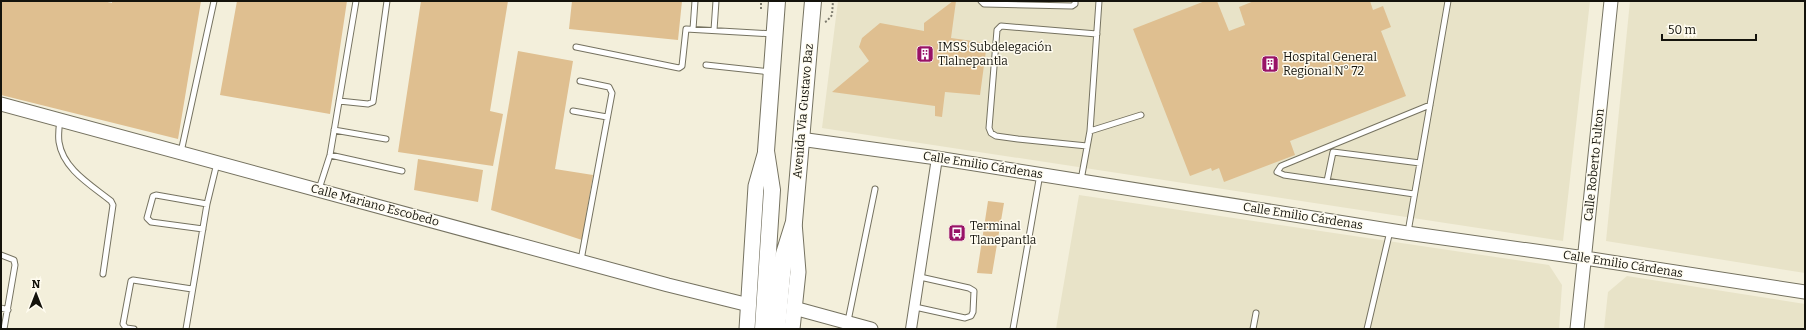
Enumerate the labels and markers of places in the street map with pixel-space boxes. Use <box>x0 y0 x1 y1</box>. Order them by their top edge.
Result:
place label: IMSS Subdelegación Tlalnepantla <box>938 40 1052 68</box>
building icon: IMSS Subdelegación Tlalnepantla <box>915 44 935 64</box>
place label: Hospital General Regional N° 72 <box>1283 50 1377 78</box>
building icon: Hospital General Regional N° 72 <box>1260 54 1280 74</box>
place label: Terminal Tlanepantla <box>970 219 1037 247</box>
bus stop icon: Terminal Tlanepantla <box>947 223 967 243</box>

